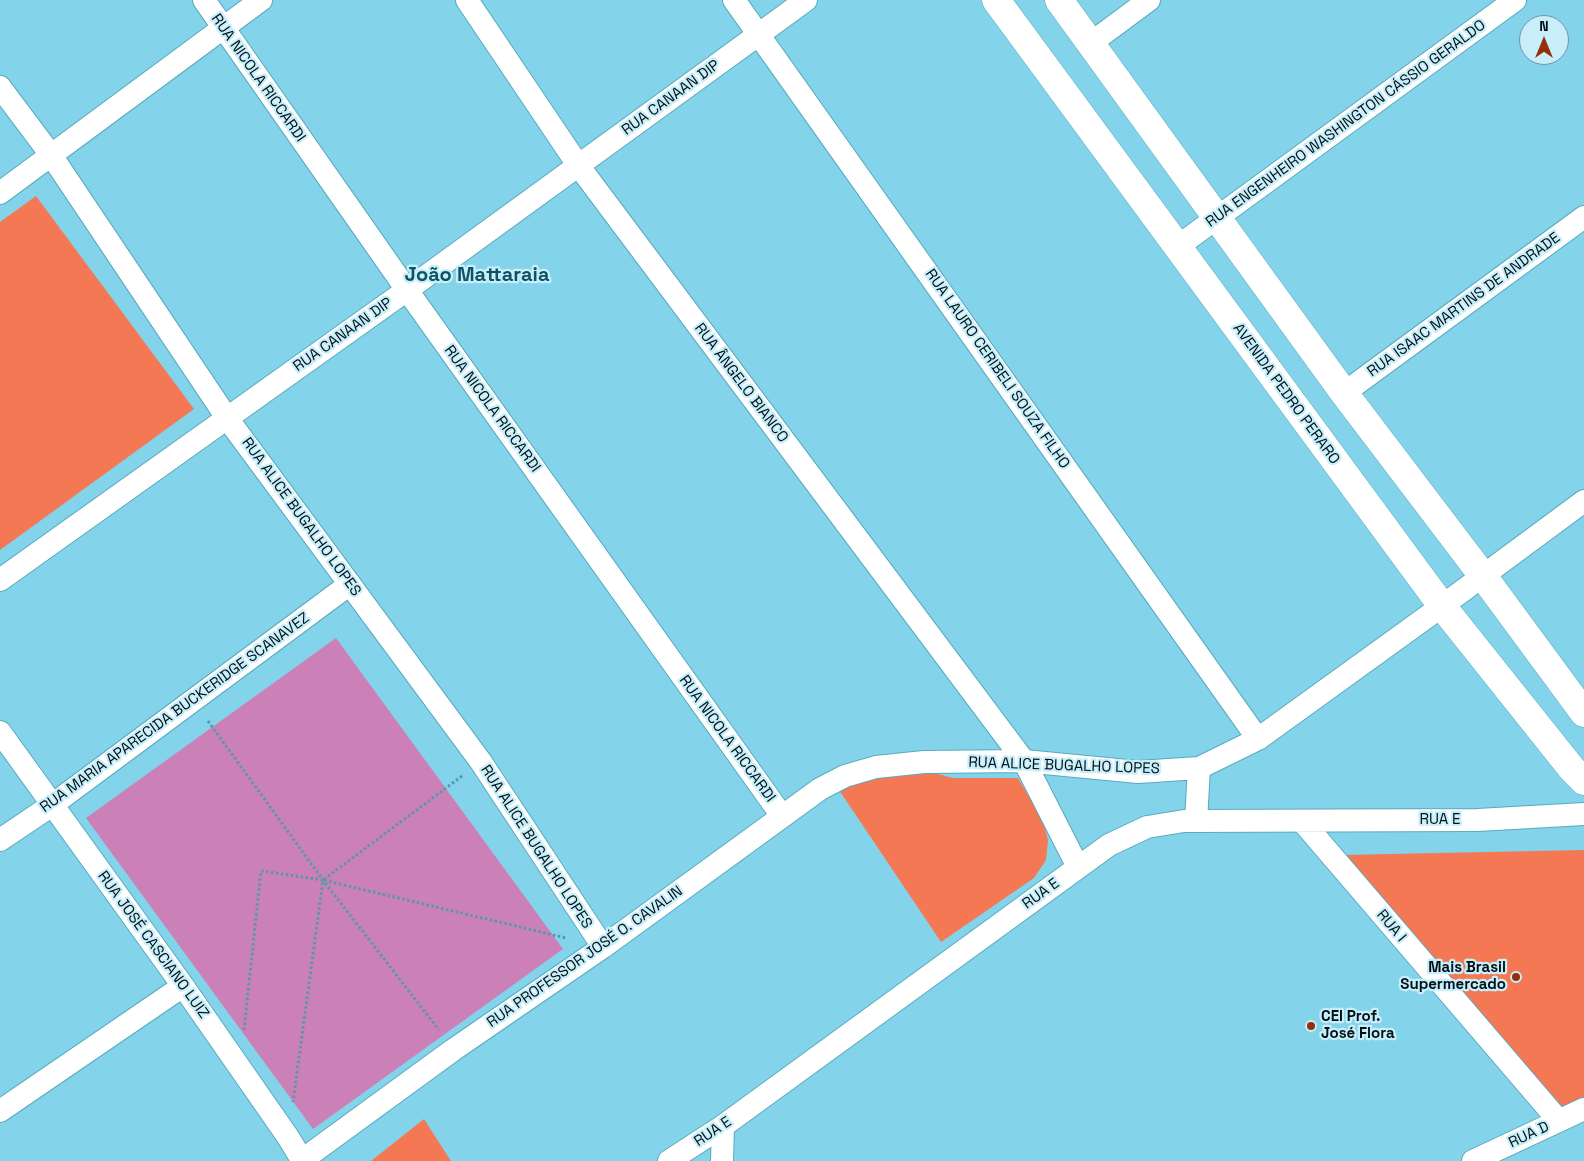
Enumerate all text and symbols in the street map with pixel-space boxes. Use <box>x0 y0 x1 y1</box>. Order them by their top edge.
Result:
street label: RUA NICOLA RICCARDI <box>207 11 309 145</box>
north arrow <box>1519 15 1569 65</box>
street label: RUA ENGENHEIRO WASHINGTON CÁSSIO GERALDO <box>1203 16 1489 232</box>
text: N <box>1539 17 1549 35</box>
street label: RUA CANAAN DIP <box>618 56 724 140</box>
street label: RUA ISAAC MARTINS DE ANDRADE <box>1364 229 1564 381</box>
district label: João Mattaraia <box>405 264 549 288</box>
street label: RUA LAURO CERIBELI SOUZA FILHO <box>921 266 1073 472</box>
street label: RUA CANAAN DIP <box>290 294 396 376</box>
street label: RUA ÂNGELO BIANCO <box>690 320 792 446</box>
street label: AVENIDA PEDRO PERARO <box>1229 320 1343 468</box>
street label: RUA NICOLA RICCARDI <box>440 342 544 476</box>
street label: RUA ALICE BUGALHO LOPES <box>237 434 365 600</box>
street label: RUA MARIA APARECIDA BUCKERIDGE SCANAVEZ <box>37 609 313 817</box>
street label: RUA NICOLA RICCARDI <box>675 672 779 806</box>
street label: RUA ALICE BUGALHO LOPES <box>968 754 1160 778</box>
street label: RUA ALICE BUGALHO LOPES <box>476 762 596 932</box>
street label: RUA E <box>1419 811 1461 829</box>
street label: RUA JOSÉ CASCIANO LUIZ <box>93 868 213 1022</box>
street label: RUA E <box>1019 875 1063 913</box>
street label: RUA PROFESSOR JOSÉ O. CAVALIN <box>484 882 686 1032</box>
street label: RUA I <box>1372 906 1410 946</box>
place label: Mais Brasil Supermercado <box>1400 959 1506 994</box>
marker: Mais Brasil Supermercado <box>1510 971 1522 983</box>
place label: CEI Prof. José Flora <box>1321 1008 1395 1043</box>
marker: CEI Prof. José Flora <box>1305 1020 1317 1032</box>
street label: RUA E <box>691 1113 735 1151</box>
street label: RUA D <box>1506 1118 1552 1152</box>

